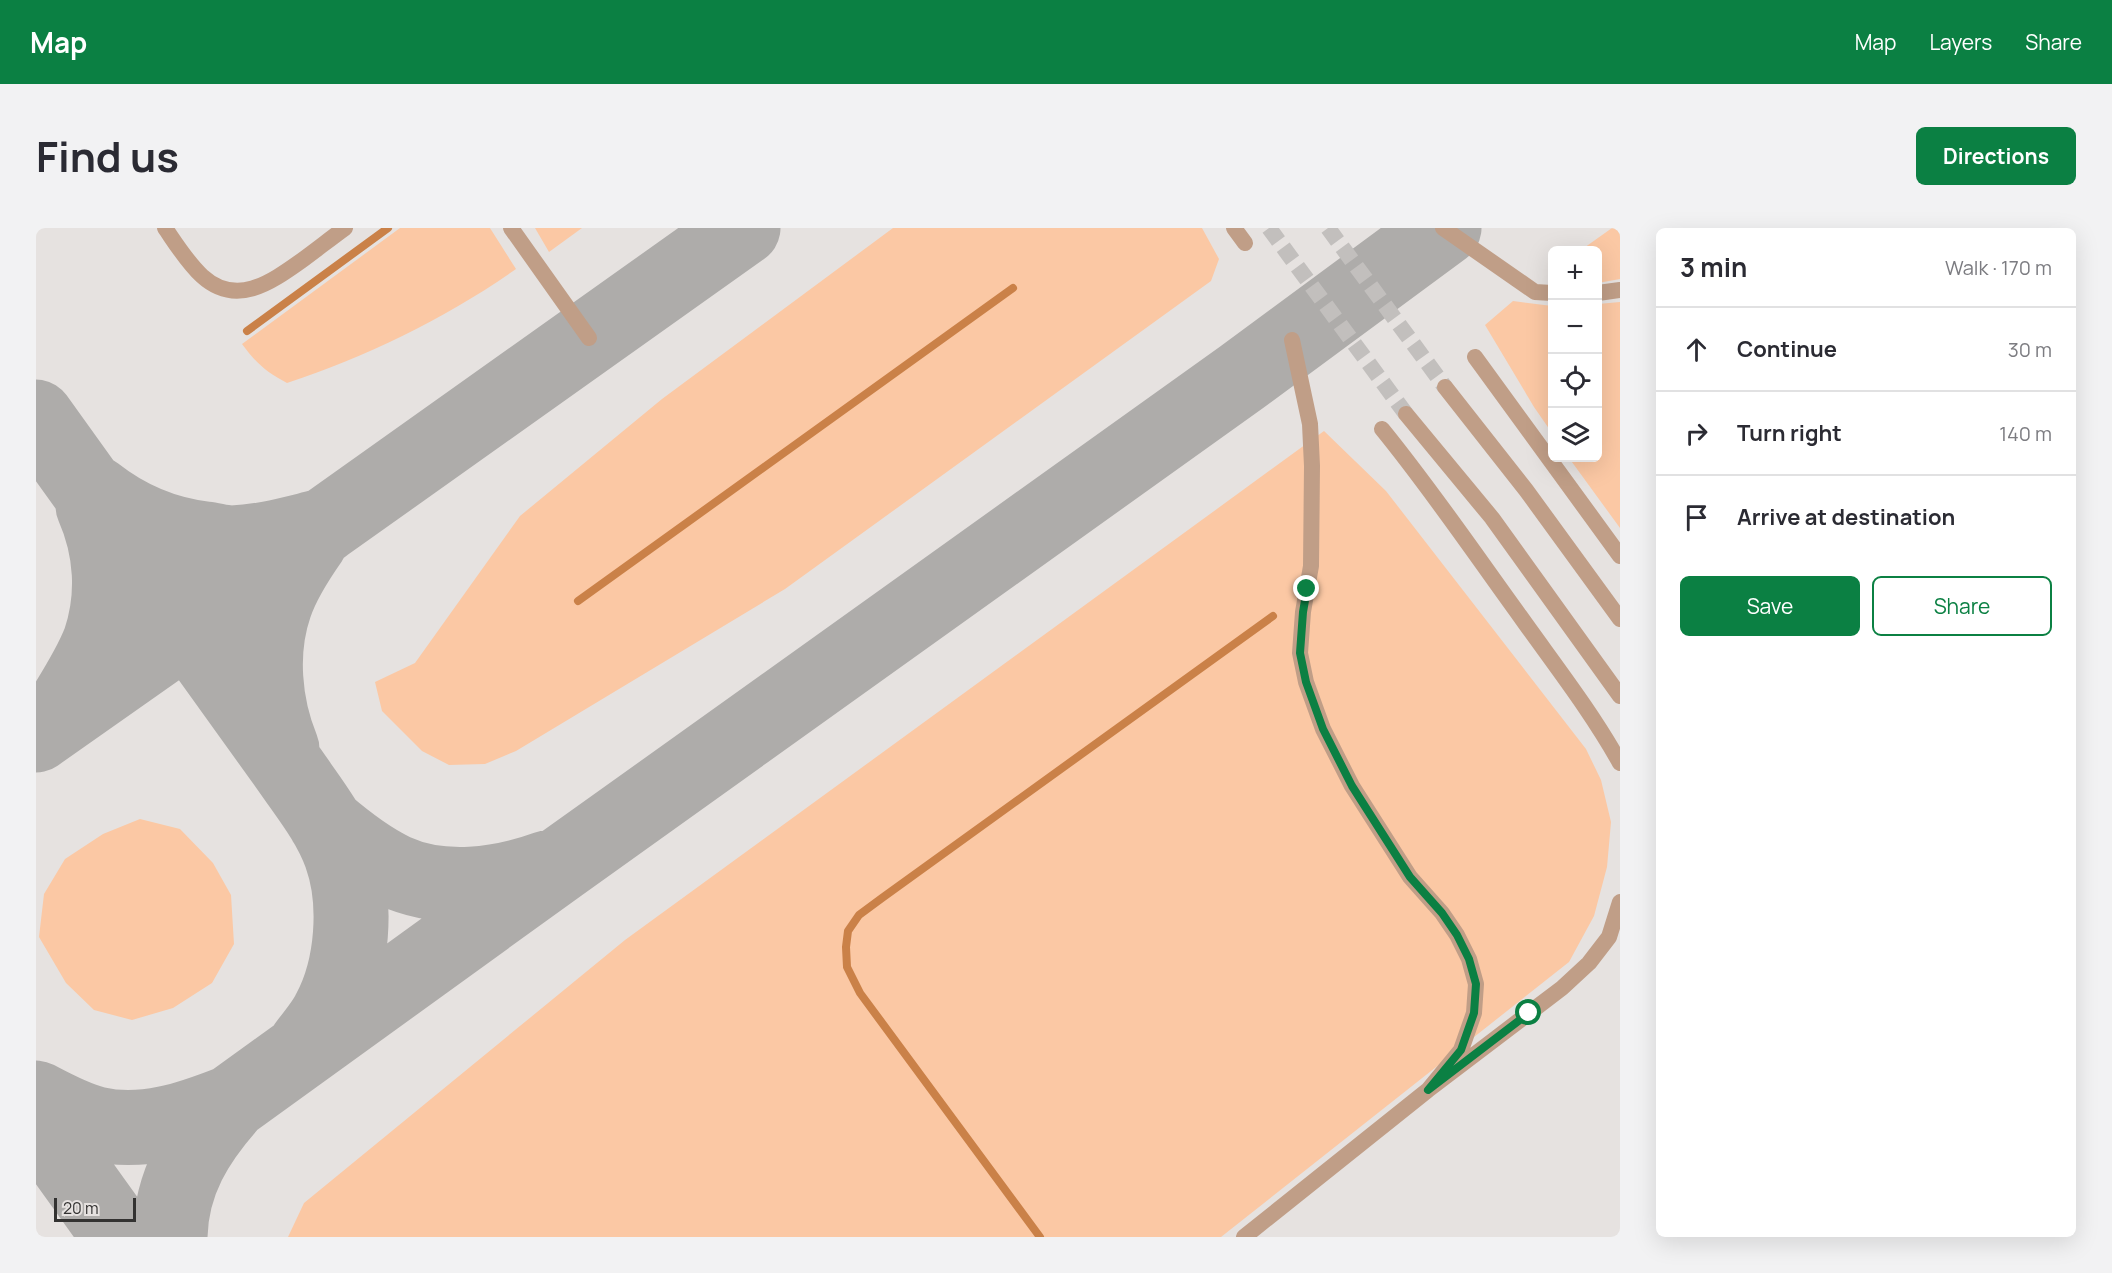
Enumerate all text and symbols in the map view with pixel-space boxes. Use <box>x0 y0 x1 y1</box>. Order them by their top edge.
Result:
text: Map <box>30 23 87 61</box>
text: Map <box>1855 28 1896 56</box>
text: Layers <box>1929 28 1992 56</box>
text: Share <box>2025 28 2082 56</box>
text: Find us <box>36 127 179 185</box>
button: Directions <box>1916 127 2076 185</box>
map controls <box>1548 246 1602 462</box>
button: + <box>1548 246 1602 300</box>
text: 3 min <box>1680 249 1747 285</box>
text: Walk · 170 m <box>1945 254 2052 281</box>
button: − <box>1548 300 1602 354</box>
icon: ahead <box>1680 333 1713 366</box>
text: Continue <box>1737 334 1837 364</box>
text: 30 m <box>2008 336 2052 363</box>
button: locate <box>1548 354 1602 408</box>
button: layers <box>1548 408 1602 462</box>
icon: right <box>1680 417 1713 450</box>
text: Turn right <box>1737 418 1842 448</box>
text: 140 m <box>1999 420 2052 447</box>
icon: arrive <box>1680 501 1713 534</box>
text: Arrive at destination <box>1737 502 1955 532</box>
route end <box>1293 575 1319 601</box>
button: Save <box>1680 576 1860 636</box>
button: Share <box>1872 576 2052 636</box>
route start <box>1515 999 1541 1025</box>
scale bar <box>54 1195 136 1222</box>
text: 20 m <box>63 1197 99 1219</box>

